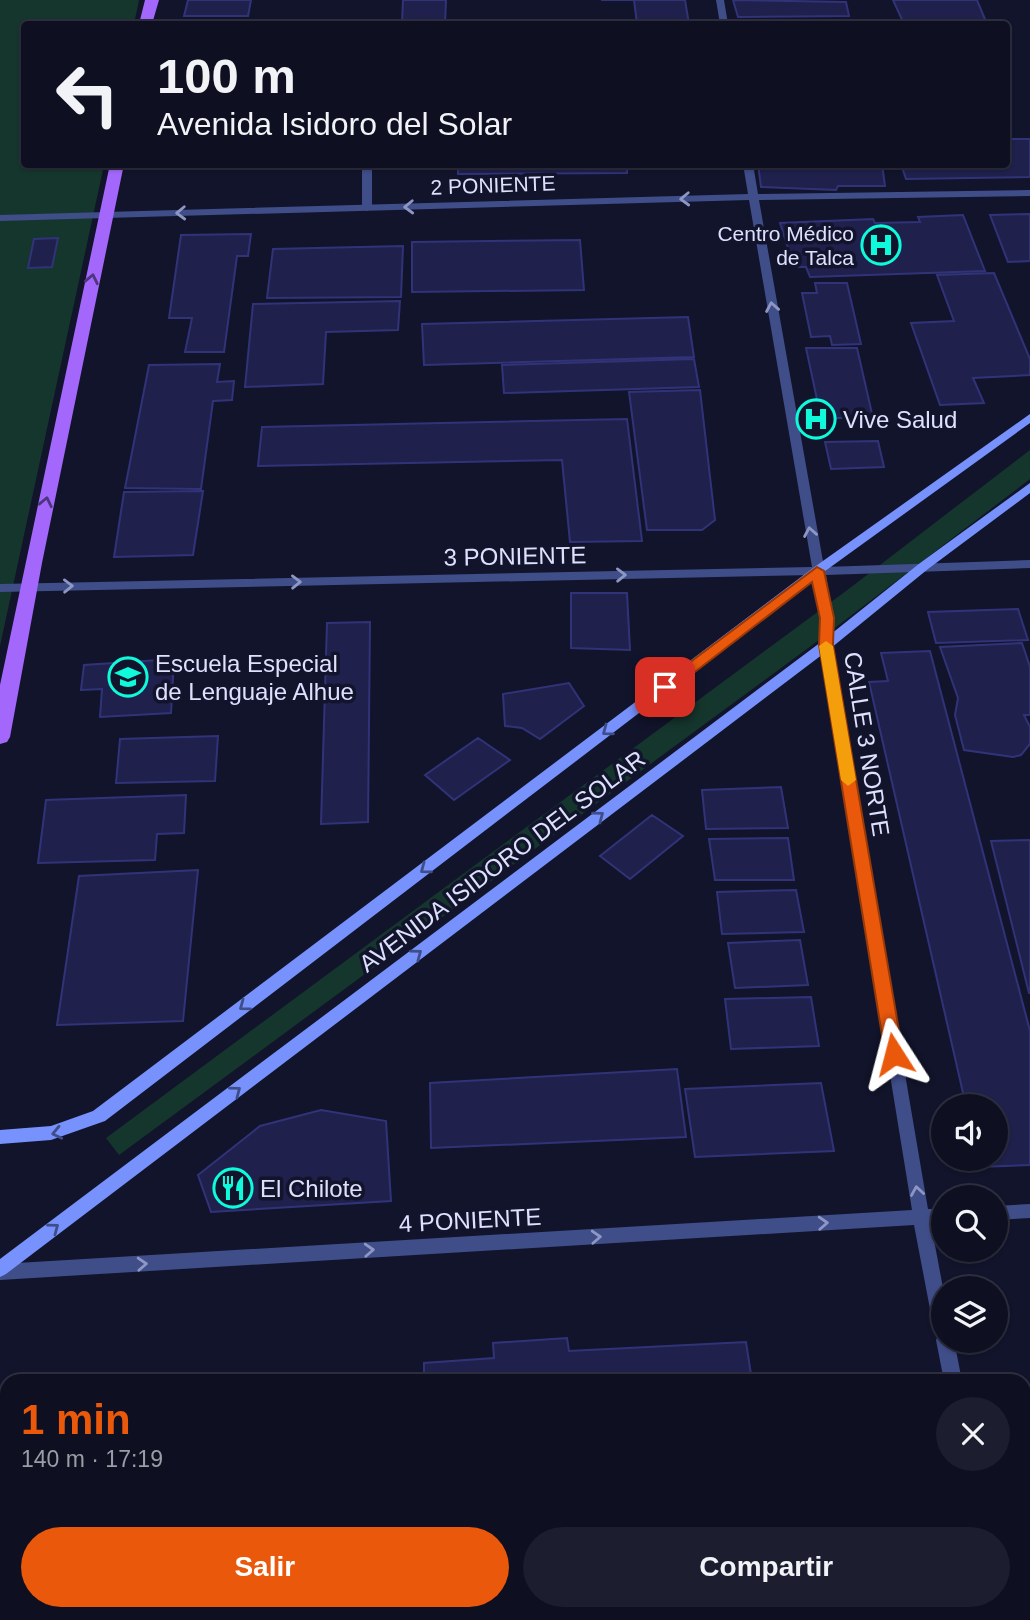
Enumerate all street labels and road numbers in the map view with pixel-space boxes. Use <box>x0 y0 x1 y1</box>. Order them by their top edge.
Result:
street label: 2 PONIENTE <box>430 171 556 199</box>
street label: 3 PONIENTE <box>443 541 587 571</box>
street label: CALLE 3 NORTE <box>839 650 895 838</box>
street label: AVENIDA ISIDORO DEL SOLAR <box>354 745 650 977</box>
street label: 4 PONIENTE <box>398 1203 542 1237</box>

